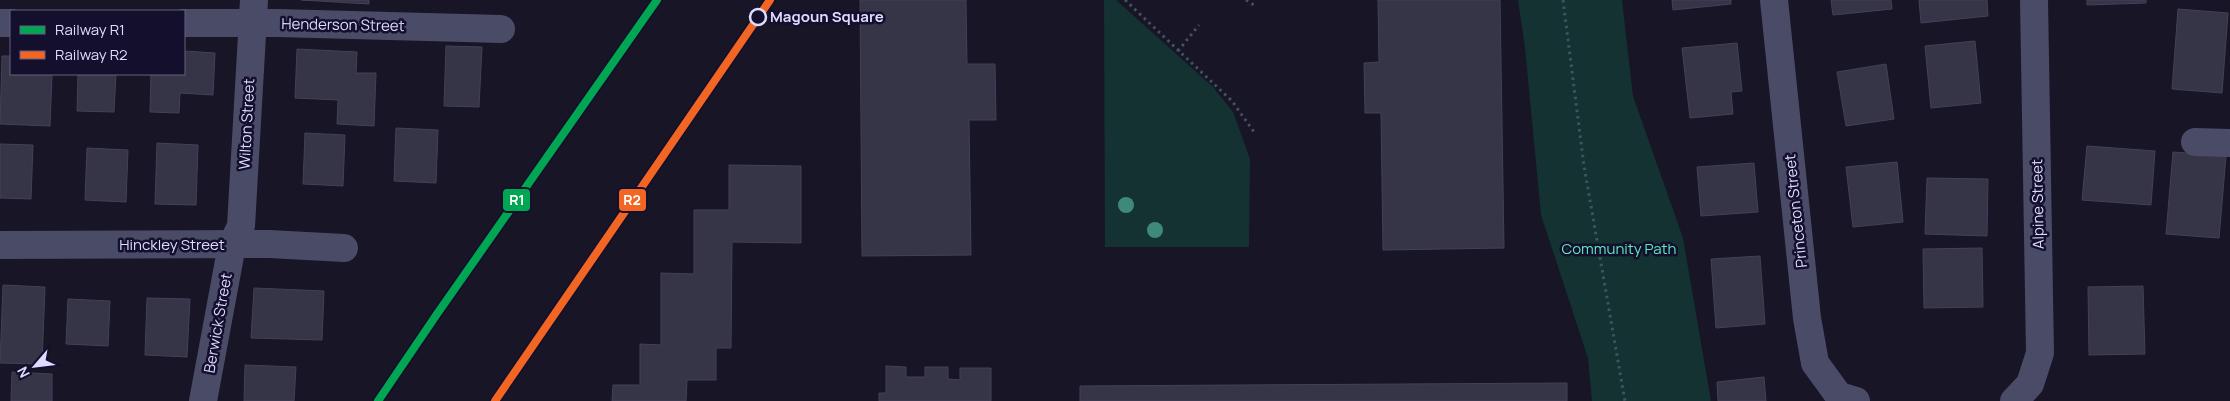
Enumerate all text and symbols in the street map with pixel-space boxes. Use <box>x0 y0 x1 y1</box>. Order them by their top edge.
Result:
place label: Magoun Square <box>770 6 884 27</box>
marker: Magoun Square <box>749 8 767 26</box>
legend <box>10 10 185 75</box>
street label: Henderson Street <box>281 13 405 36</box>
text: Railway R1 <box>55 19 125 40</box>
text: Railway R2 <box>55 44 128 65</box>
street label: Wilton Street <box>234 78 259 170</box>
street label: Princeton Street <box>1779 153 1812 269</box>
street label: Alpine Street <box>2026 159 2049 249</box>
line badge: R1 <box>502 188 531 212</box>
line badge: R2 <box>618 188 647 212</box>
text: R1 <box>509 190 525 209</box>
text: R2 <box>623 190 641 209</box>
street label: Hinckley Street <box>119 234 225 255</box>
park label: Community Path <box>1561 238 1677 259</box>
street label: Berwick Street <box>198 271 237 375</box>
north arrow <box>10 341 60 391</box>
text: N <box>12 363 34 381</box>

